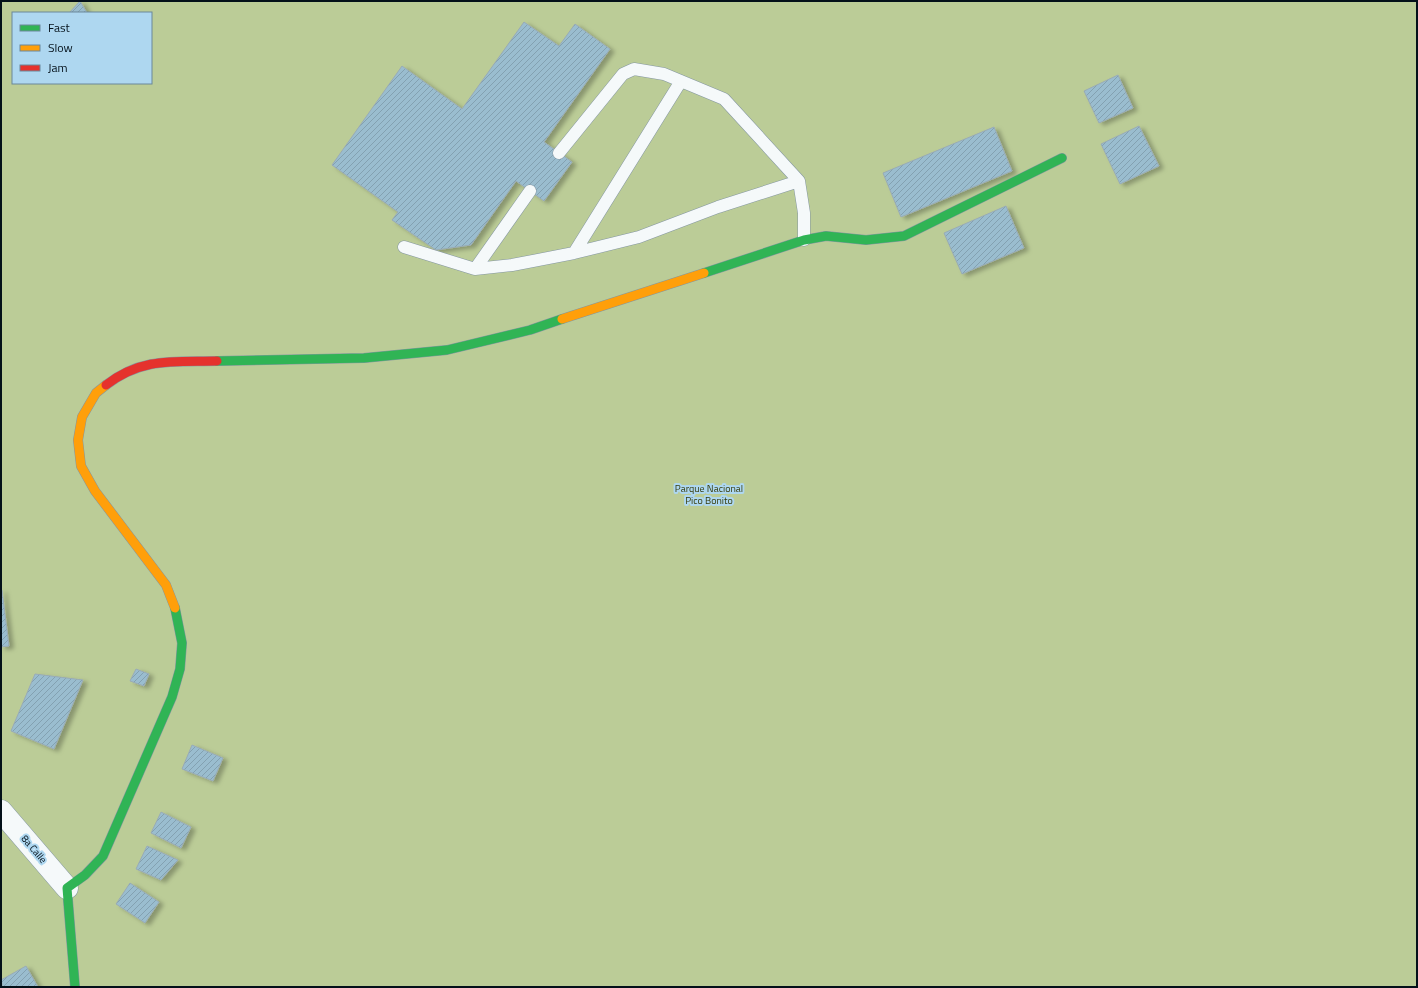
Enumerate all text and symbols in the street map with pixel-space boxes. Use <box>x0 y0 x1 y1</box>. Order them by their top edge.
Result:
legend <box>12 12 152 84</box>
text: Fast <box>48 18 71 37</box>
text: Slow <box>48 38 73 57</box>
text: Jam <box>48 58 68 77</box>
park label: Parque Nacional Pico Bonito <box>675 481 743 508</box>
street label: 8a Calle <box>18 832 50 866</box>

